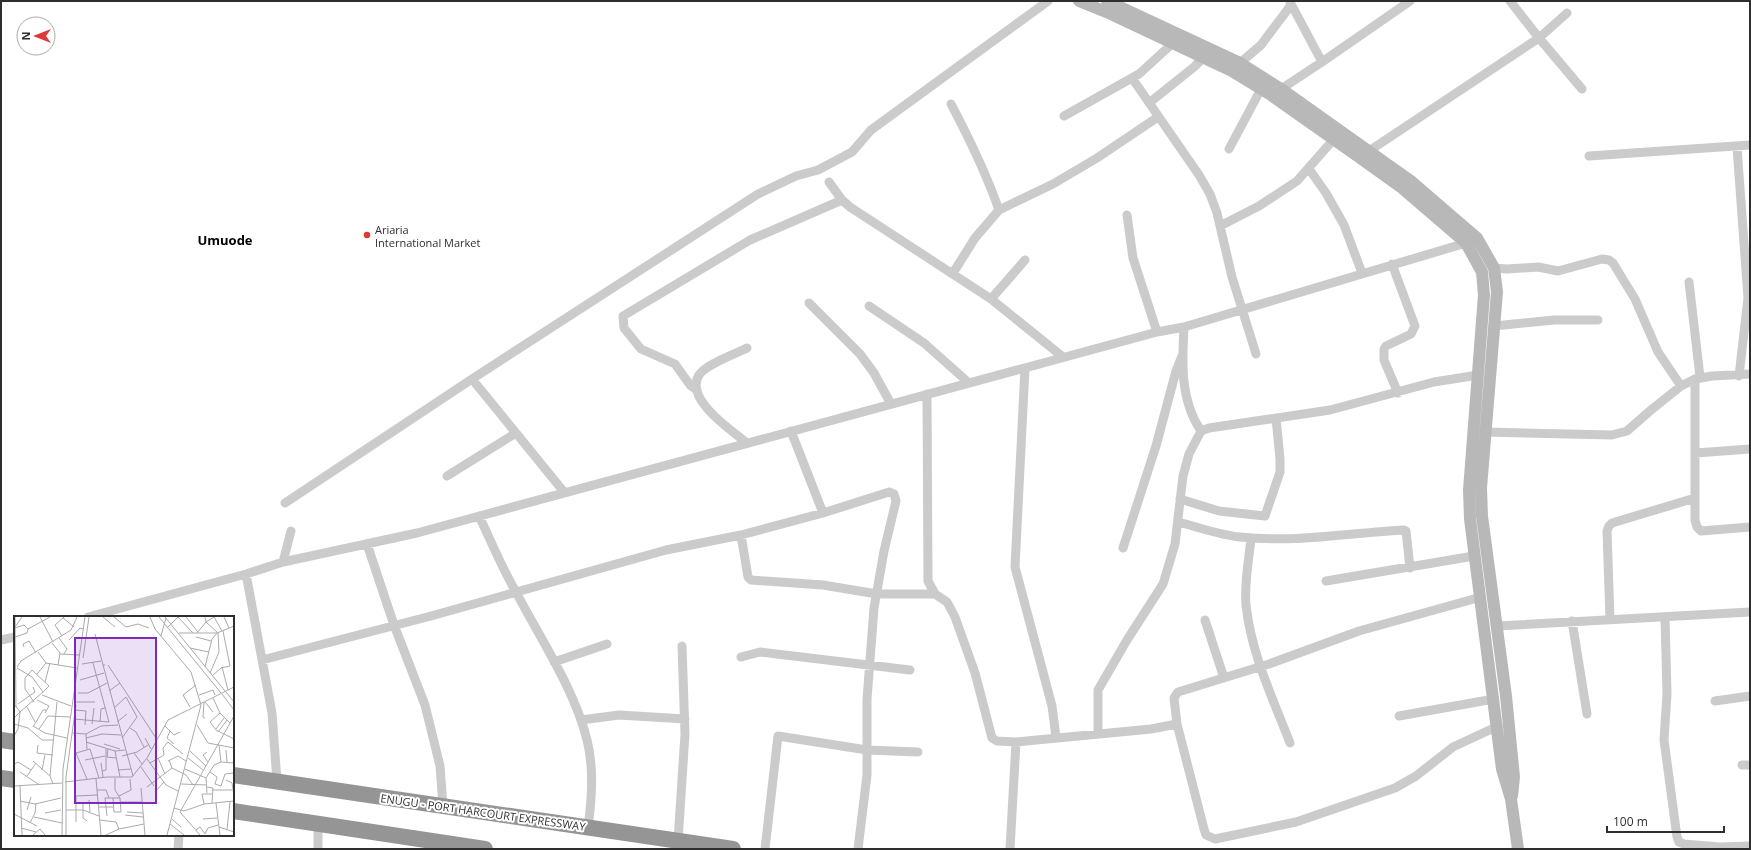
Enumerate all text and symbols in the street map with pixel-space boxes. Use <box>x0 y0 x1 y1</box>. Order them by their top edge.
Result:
north arrow <box>16 16 56 56</box>
text: N <box>18 32 33 40</box>
place label: Ariaria International Market <box>375 222 481 250</box>
marker: Ariaria International Market <box>362 230 372 240</box>
district label: Umuode <box>197 231 253 249</box>
inset map <box>14 616 234 836</box>
street label: ENUGU - PORT HARCOURT EXPRESSWAY <box>379 790 587 834</box>
scale bar <box>1607 808 1724 834</box>
text: 100 m <box>1613 813 1648 830</box>

